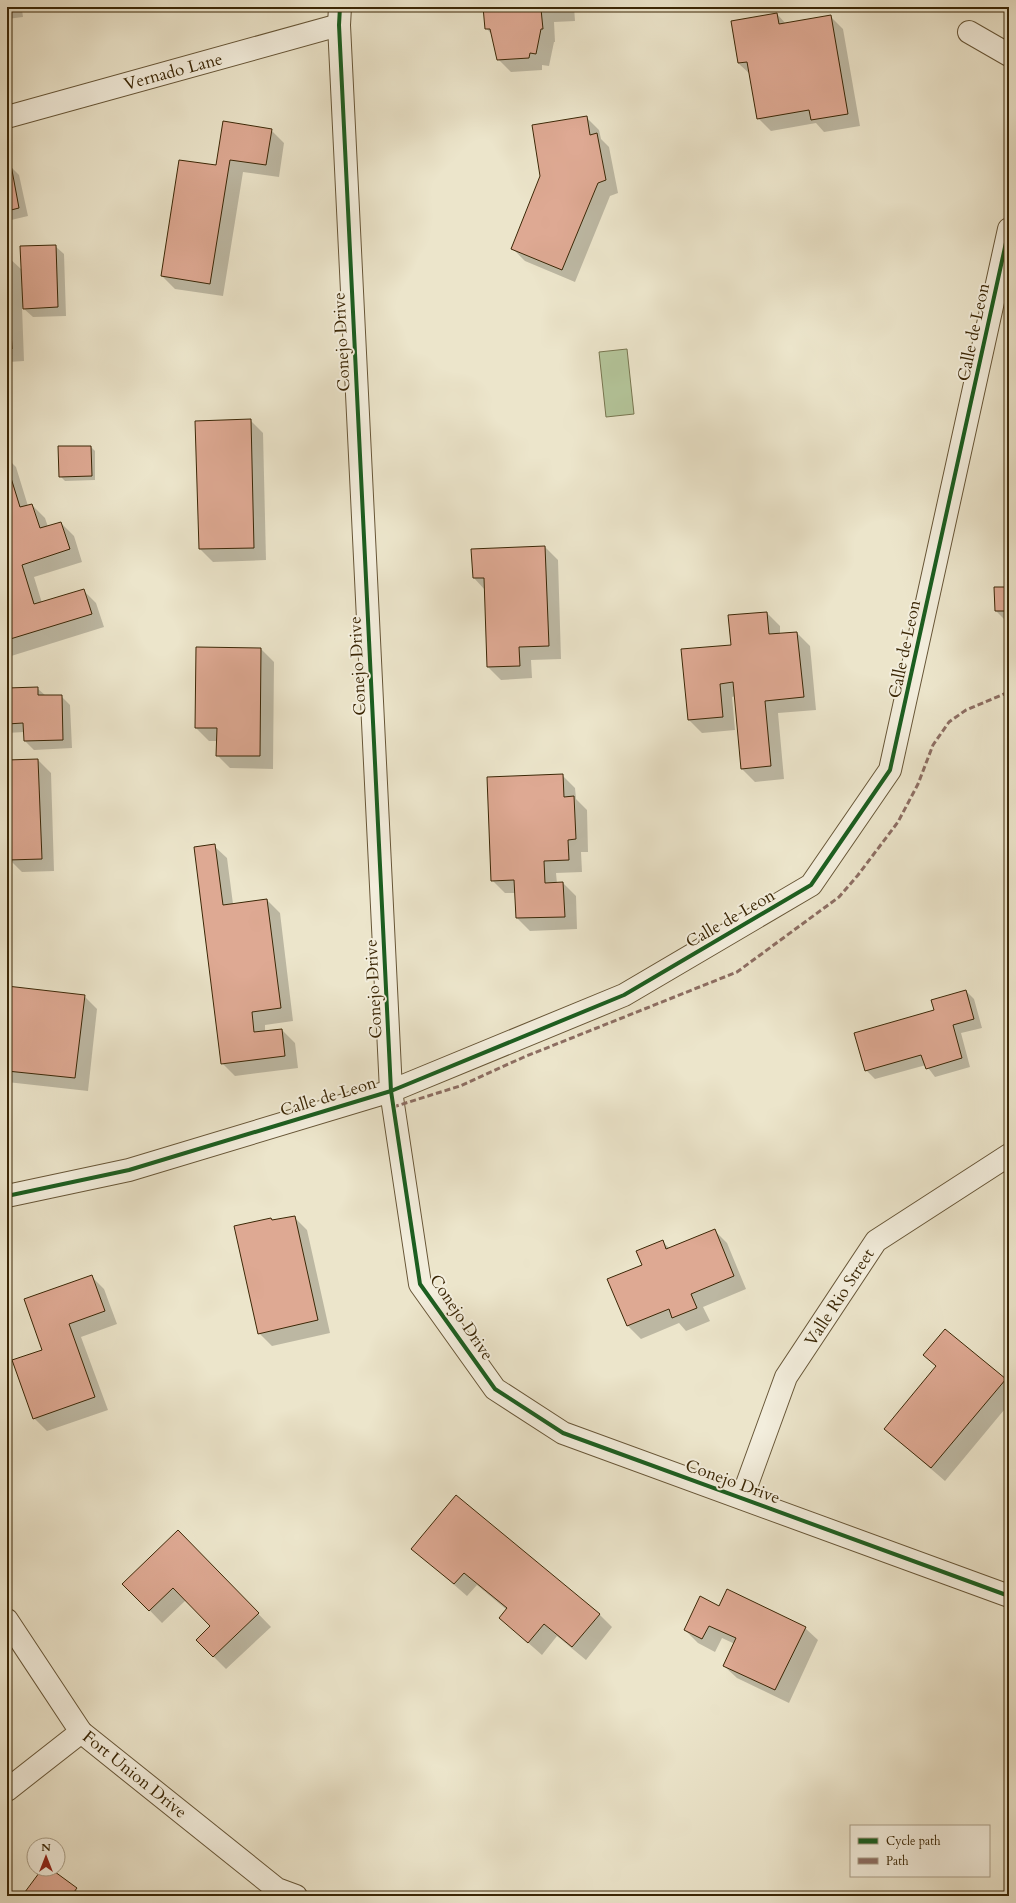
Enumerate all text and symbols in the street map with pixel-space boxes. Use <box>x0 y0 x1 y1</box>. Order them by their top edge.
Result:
street label: Vernado Lane <box>121 47 225 96</box>
street label: Calle de Leon <box>952 281 995 383</box>
street label: Conejo Drive <box>327 292 356 392</box>
street label: Calle de Leon <box>883 598 926 700</box>
street label: Conejo Drive <box>343 616 372 716</box>
street label: Calle de Leon <box>681 883 779 953</box>
street label: Conejo Drive <box>359 939 388 1039</box>
street label: Calle de Leon <box>277 1071 379 1122</box>
street label: Valle Rio Street <box>799 1244 880 1351</box>
street label: Conejo Drive <box>424 1270 499 1365</box>
street label: Conejo Drive <box>682 1454 783 1509</box>
street label: Fort Union Drive <box>78 1725 192 1824</box>
legend <box>850 1825 990 1877</box>
text: Cycle path <box>886 1833 941 1849</box>
north arrow <box>26 1837 66 1877</box>
text: N <box>41 1840 51 1855</box>
text: Path <box>886 1853 909 1869</box>

